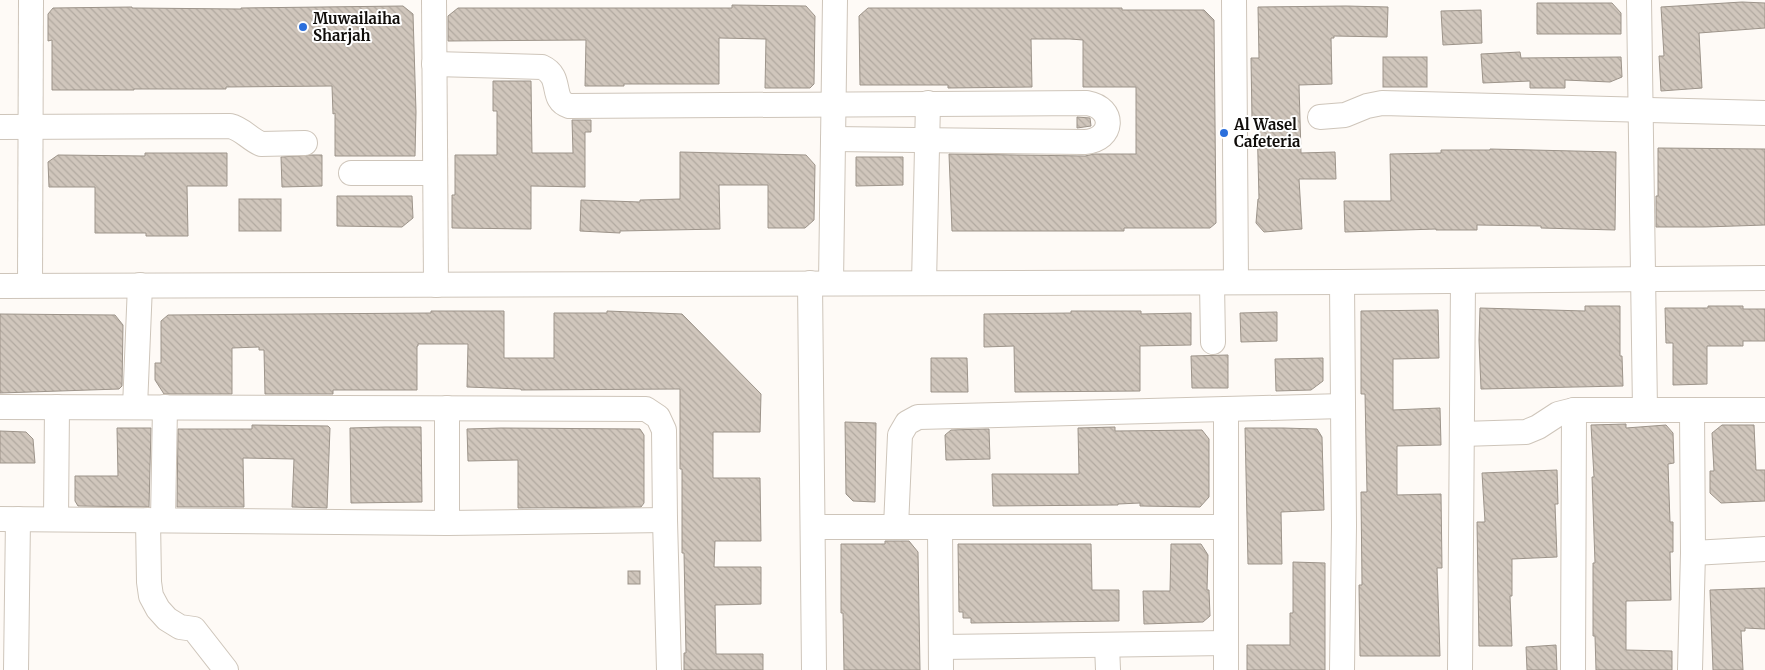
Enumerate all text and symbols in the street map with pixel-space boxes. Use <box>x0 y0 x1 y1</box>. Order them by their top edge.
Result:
place label: Muwailaiha Sharjah <box>313 9 401 45</box>
marker: Muwailaiha Sharjah <box>297 21 309 33</box>
place label: Al Wasel Cafeteria <box>1233 115 1301 151</box>
marker: Al Wasel Cafeteria <box>1218 127 1230 139</box>

